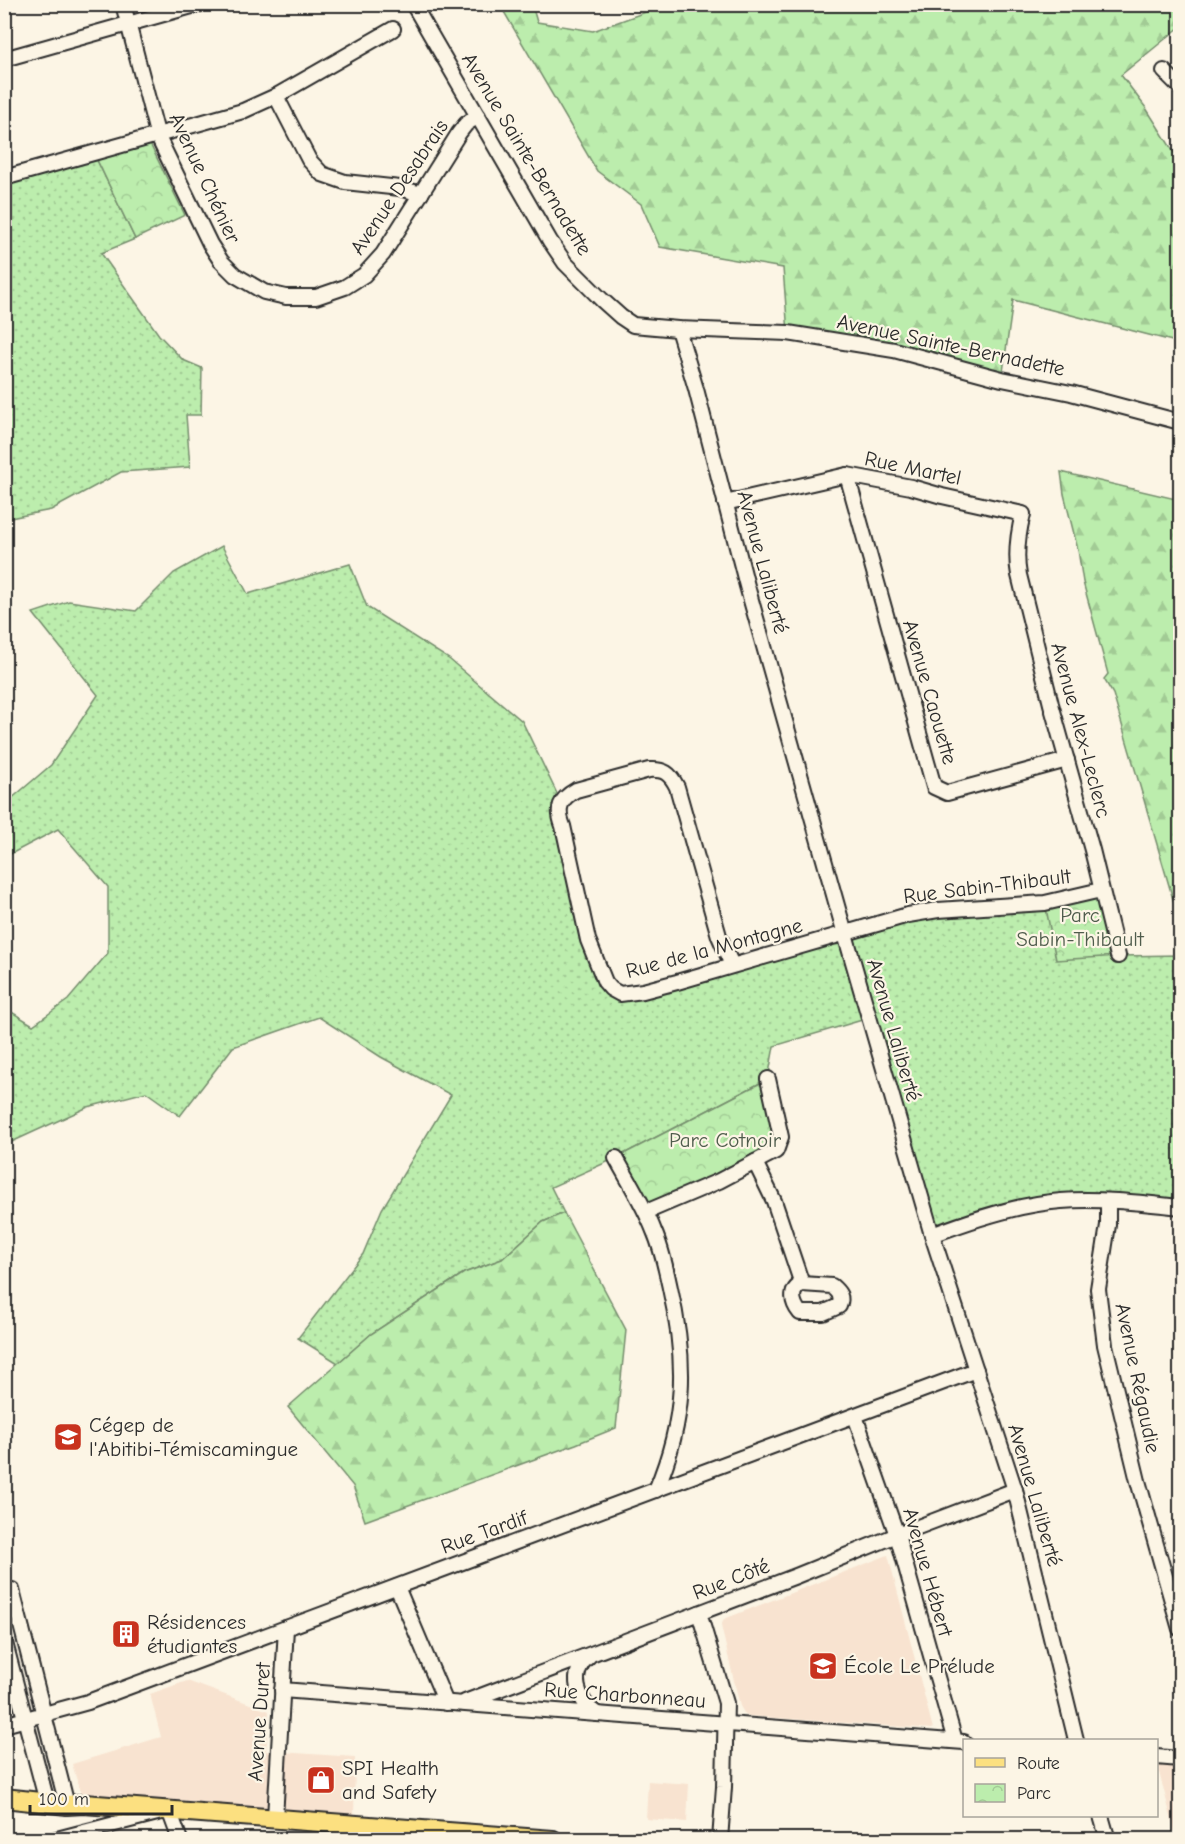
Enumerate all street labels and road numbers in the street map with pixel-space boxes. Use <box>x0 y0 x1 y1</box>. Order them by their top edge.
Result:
street label: Avenue Sainte-Bernadette <box>457 48 597 260</box>
street label: Avenue Chénier <box>164 109 246 248</box>
street label: Avenue Desabrais <box>345 115 453 259</box>
street label: Avenue Sainte-Bernadette <box>835 309 1067 381</box>
street label: Rue Martel <box>863 446 963 490</box>
street label: Avenue Laliberté <box>732 488 794 636</box>
street label: Avenue Caouette <box>898 617 962 767</box>
street label: Avenue Alex-Leclerc <box>1046 640 1116 820</box>
street label: Rue Sabin-Thibault <box>902 864 1073 908</box>
street label: Rue de la Montagne <box>623 913 805 983</box>
street label: Avenue Laliberté <box>862 956 926 1104</box>
street label: Avenue Régaudie <box>1110 1301 1166 1455</box>
street label: Avenue Laliberté <box>1003 1421 1067 1569</box>
street label: Rue Tardif <box>438 1505 532 1559</box>
street label: Avenue Hébert <box>898 1505 958 1640</box>
street label: Rue Côté <box>689 1553 773 1605</box>
street label: Avenue Duret <box>243 1661 275 1782</box>
street label: Rue Charbonneau <box>543 1677 707 1713</box>

